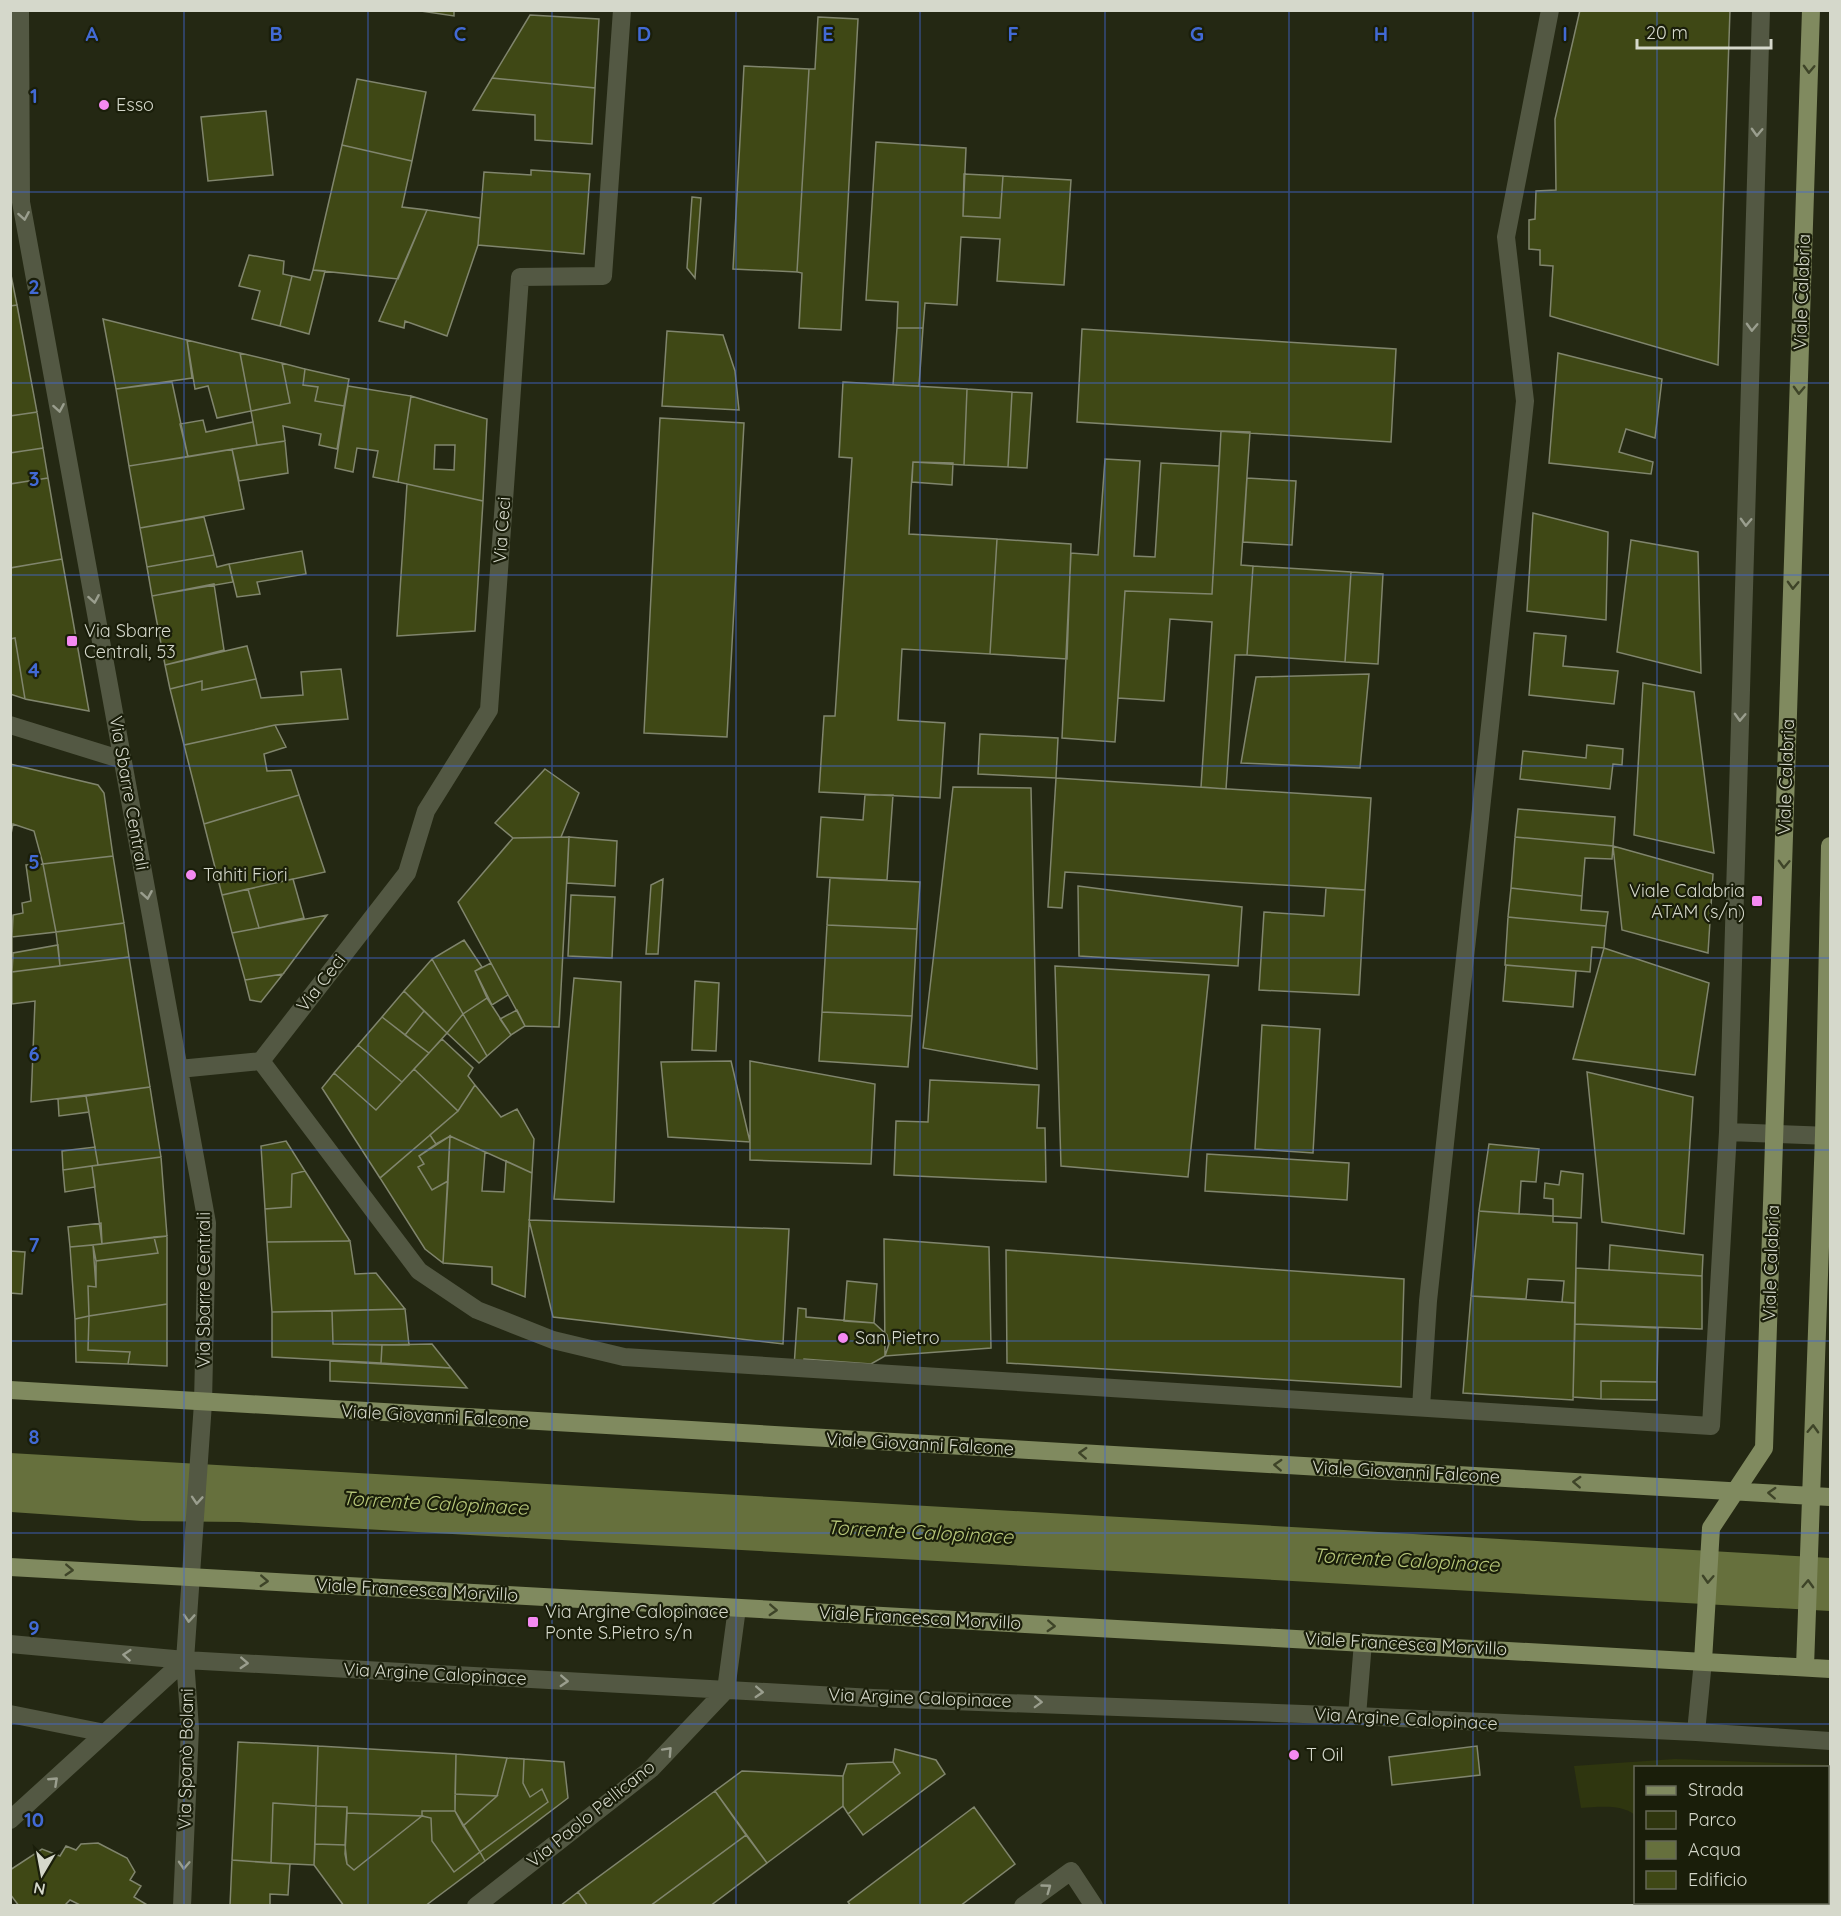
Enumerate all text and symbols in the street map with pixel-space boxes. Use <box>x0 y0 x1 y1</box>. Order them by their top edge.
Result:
scale bar <box>1637 12 1770 50</box>
text: A <box>86 21 99 46</box>
text: B <box>269 21 283 46</box>
text: C <box>454 21 467 46</box>
text: D <box>637 21 651 46</box>
text: E <box>822 21 834 46</box>
text: F <box>1007 21 1019 46</box>
text: G <box>1190 21 1204 46</box>
text: H <box>1374 21 1388 46</box>
text: I <box>1562 21 1568 46</box>
text: 20 m <box>1646 21 1688 44</box>
one-way arrow <box>1803 64 1816 73</box>
text: 1 <box>30 83 38 108</box>
place label: Esso <box>116 93 154 116</box>
marker: Esso <box>97 98 111 112</box>
one-way arrow <box>1751 127 1764 136</box>
one-way arrow <box>17 211 29 220</box>
street label: Viale Calabria <box>1788 234 1815 350</box>
text: 2 <box>28 274 40 299</box>
one-way arrow <box>1745 322 1758 331</box>
one-way arrow <box>1792 385 1805 394</box>
one-way arrow <box>52 403 64 412</box>
text: 3 <box>29 466 39 491</box>
street label: Via Ceci <box>488 496 515 564</box>
one-way arrow <box>1739 517 1752 526</box>
one-way arrow <box>1786 580 1799 589</box>
one-way arrow <box>87 594 100 604</box>
place label: Via Sbarre Centrali, 53 <box>84 619 176 663</box>
marker: Via Sbarre Centrali, 53 <box>65 634 79 648</box>
text: 4 <box>28 657 40 682</box>
one-way arrow <box>1734 712 1746 721</box>
street label: Via Sbarre Centrali <box>105 714 154 872</box>
street label: Viale Calabria <box>1772 719 1799 835</box>
text: 5 <box>28 849 40 874</box>
one-way arrow <box>1777 859 1790 868</box>
place label: Tahiti Fiori <box>203 863 288 886</box>
marker: Tahiti Fiori <box>184 868 198 882</box>
place label: Viale Calabria ATAM (s/n) <box>1629 879 1745 923</box>
one-way arrow <box>141 890 153 899</box>
marker: Viale Calabria ATAM (s/n) <box>1750 894 1764 908</box>
street label: Via Ceci <box>291 949 350 1016</box>
text: 6 <box>28 1041 40 1066</box>
street label: Viale Calabria <box>1757 1205 1784 1321</box>
street label: Via Sbarre Centrali <box>192 1212 215 1368</box>
text: 7 <box>29 1232 40 1257</box>
place label: San Pietro <box>855 1326 940 1349</box>
marker: San Pietro <box>836 1331 850 1345</box>
street label: Viale Giovanni Falcone <box>340 1399 530 1432</box>
text: 8 <box>29 1424 40 1449</box>
one-way arrow <box>1807 1424 1820 1433</box>
street label: Viale Giovanni Falcone <box>825 1427 1015 1460</box>
one-way arrow <box>1079 1447 1088 1460</box>
street label: Viale Giovanni Falcone <box>1311 1455 1501 1488</box>
one-way arrow <box>1273 1458 1282 1471</box>
one-way arrow <box>1573 1476 1582 1489</box>
water label: Torrente Calopinace <box>341 1485 529 1520</box>
one-way arrow <box>1768 1487 1777 1500</box>
one-way arrow <box>190 1496 203 1505</box>
water label: Torrente Calopinace <box>826 1514 1014 1549</box>
water label: Torrente Calopinace <box>1312 1542 1500 1577</box>
one-way arrow <box>64 1563 73 1576</box>
street label: Viale Francesca Morvillo <box>315 1573 519 1606</box>
one-way arrow <box>259 1574 268 1587</box>
one-way arrow <box>1702 1575 1715 1584</box>
one-way arrow <box>1801 1580 1814 1589</box>
place label: Via Argine Calopinace Ponte S.Pietro s/n <box>545 1600 729 1644</box>
street label: Viale Francesca Morvillo <box>818 1601 1022 1634</box>
one-way arrow <box>768 1604 777 1617</box>
one-way arrow <box>182 1614 195 1623</box>
text: 9 <box>28 1615 40 1640</box>
marker: Via Argine Calopinace Ponte S.Pietro s/n <box>526 1615 540 1629</box>
one-way arrow <box>1047 1619 1056 1632</box>
street label: Viale Francesca Morvillo <box>1304 1627 1508 1660</box>
one-way arrow <box>123 1649 132 1662</box>
one-way arrow <box>239 1656 248 1669</box>
street label: Via Argine Calopinace <box>343 1657 527 1690</box>
one-way arrow <box>560 1674 569 1687</box>
street label: Via Argine Calopinace <box>828 1683 1012 1712</box>
one-way arrow <box>755 1685 764 1698</box>
street label: Via Spanò Bolani <box>173 1688 198 1830</box>
one-way arrow <box>1033 1696 1042 1709</box>
street label: Via Argine Calopinace <box>1314 1702 1498 1735</box>
place label: T Oil <box>1306 1743 1344 1766</box>
one-way arrow <box>661 1747 672 1758</box>
marker: T Oil <box>1287 1748 1301 1762</box>
street label: Via Paolo Pellicano <box>522 1755 659 1872</box>
legend <box>1634 1766 1829 1904</box>
one-way arrow <box>47 1777 58 1788</box>
text: Strada <box>1688 1778 1744 1801</box>
text: 10 <box>24 1807 44 1832</box>
text: Parco <box>1688 1808 1736 1831</box>
text: Acqua <box>1688 1838 1741 1861</box>
north arrow <box>12 1844 72 1904</box>
one-way arrow <box>177 1860 190 1869</box>
text: Edificio <box>1688 1868 1747 1891</box>
text: N <box>32 1878 47 1900</box>
one-way arrow <box>1040 1884 1051 1895</box>

